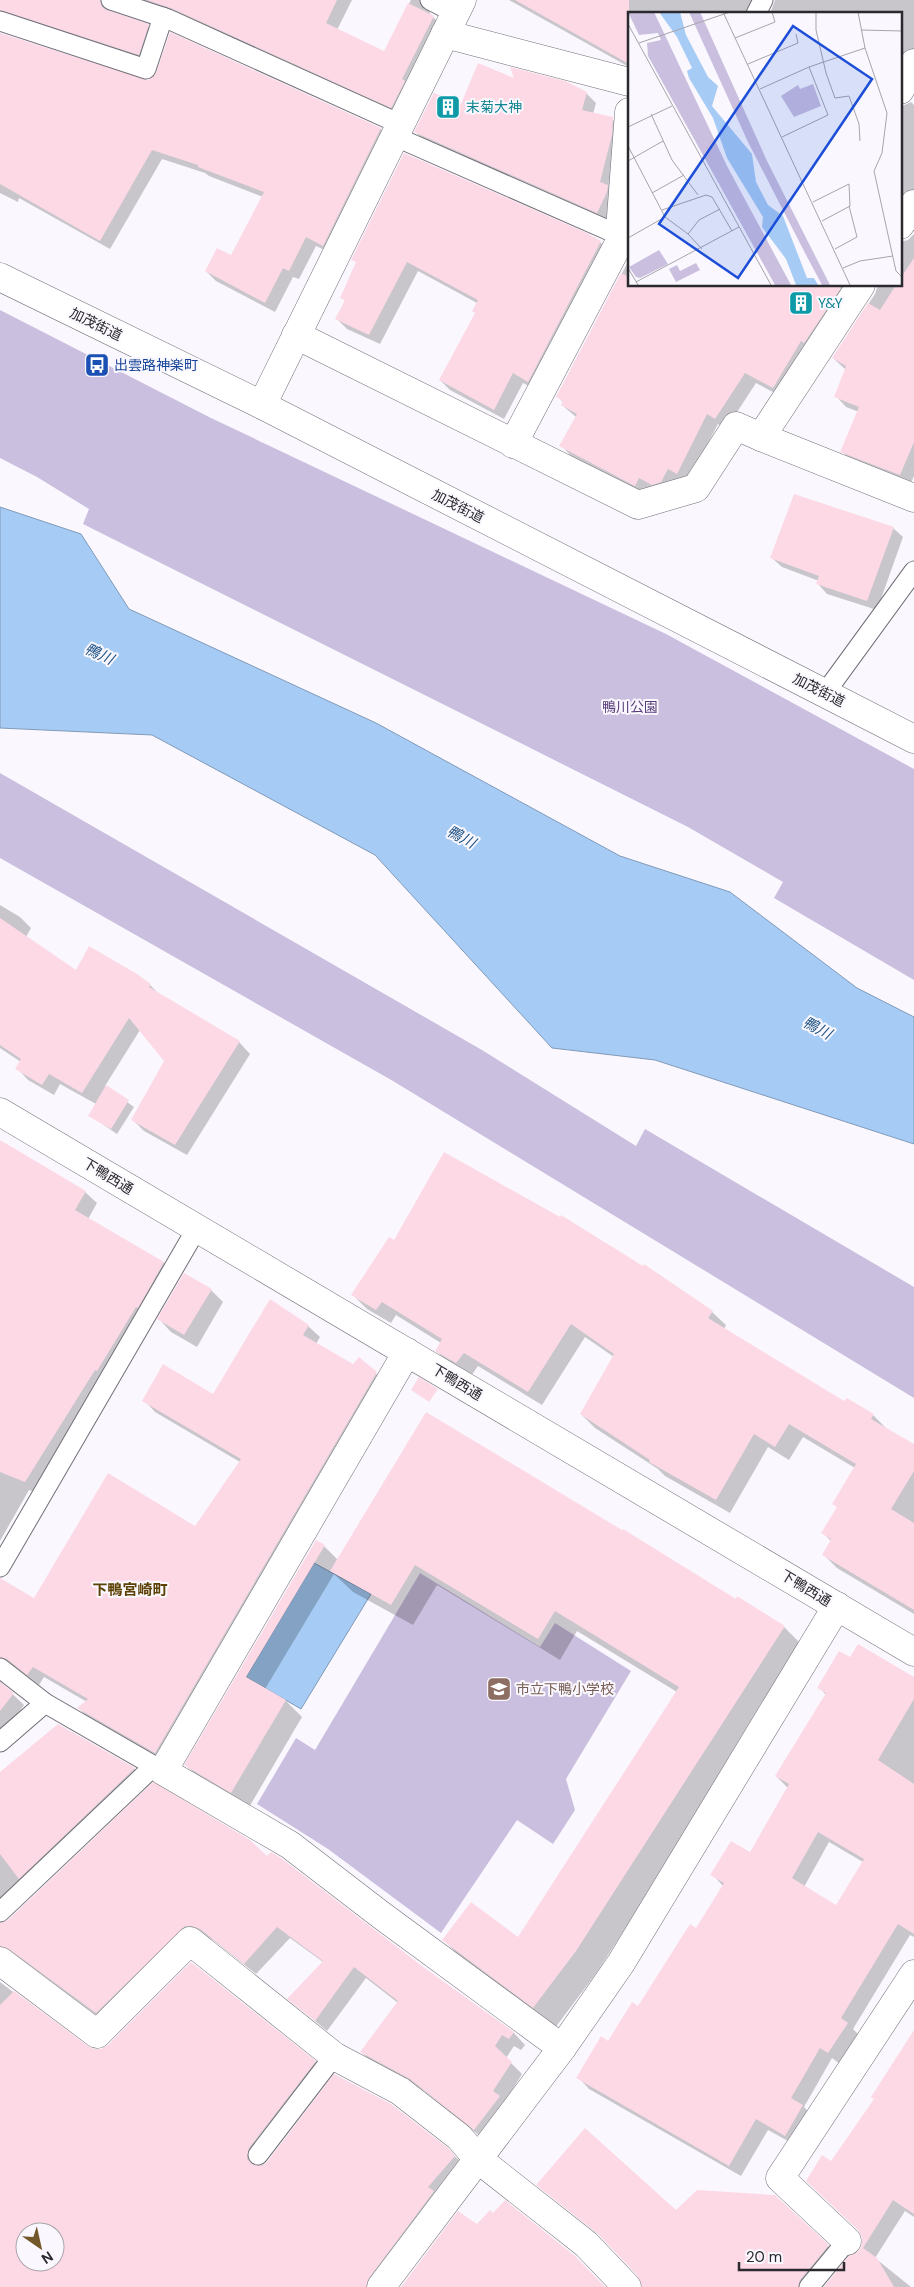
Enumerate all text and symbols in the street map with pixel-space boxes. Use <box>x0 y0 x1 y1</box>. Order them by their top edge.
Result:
inset map <box>628 12 902 286</box>
building icon: 末菊大神 <box>435 94 461 120</box>
place label: 末菊大神 <box>466 98 522 116</box>
building icon: Y&Y <box>788 290 814 316</box>
place label: Y&Y <box>818 294 843 312</box>
street label: 加茂街道 <box>67 304 125 344</box>
bus stop icon: 出雲路神楽町 <box>84 352 110 378</box>
place label: 出雲路神楽町 <box>114 356 198 374</box>
street label: 加茂街道 <box>429 485 487 527</box>
water label: 鴨川 <box>81 639 119 670</box>
street label: 加茂街道 <box>790 669 848 711</box>
park label: 鴨川公園 <box>602 698 658 716</box>
water label: 鴨川 <box>443 821 481 854</box>
water label: 鴨川 <box>799 1012 837 1045</box>
street label: 下鴨西通 <box>79 1154 137 1198</box>
street label: 下鴨西通 <box>428 1360 486 1404</box>
street label: 下鴨西通 <box>777 1566 835 1610</box>
district label: 下鴨宮崎町 <box>92 1580 168 1600</box>
school or university icon: 市立下鴨小学校 <box>486 1676 512 1702</box>
place label: 市立下鴨小学校 <box>516 1680 614 1698</box>
north arrow <box>15 2222 65 2272</box>
scale bar <box>739 2240 844 2272</box>
text: N <box>38 2247 57 2268</box>
text: 20 m <box>746 2247 782 2267</box>

